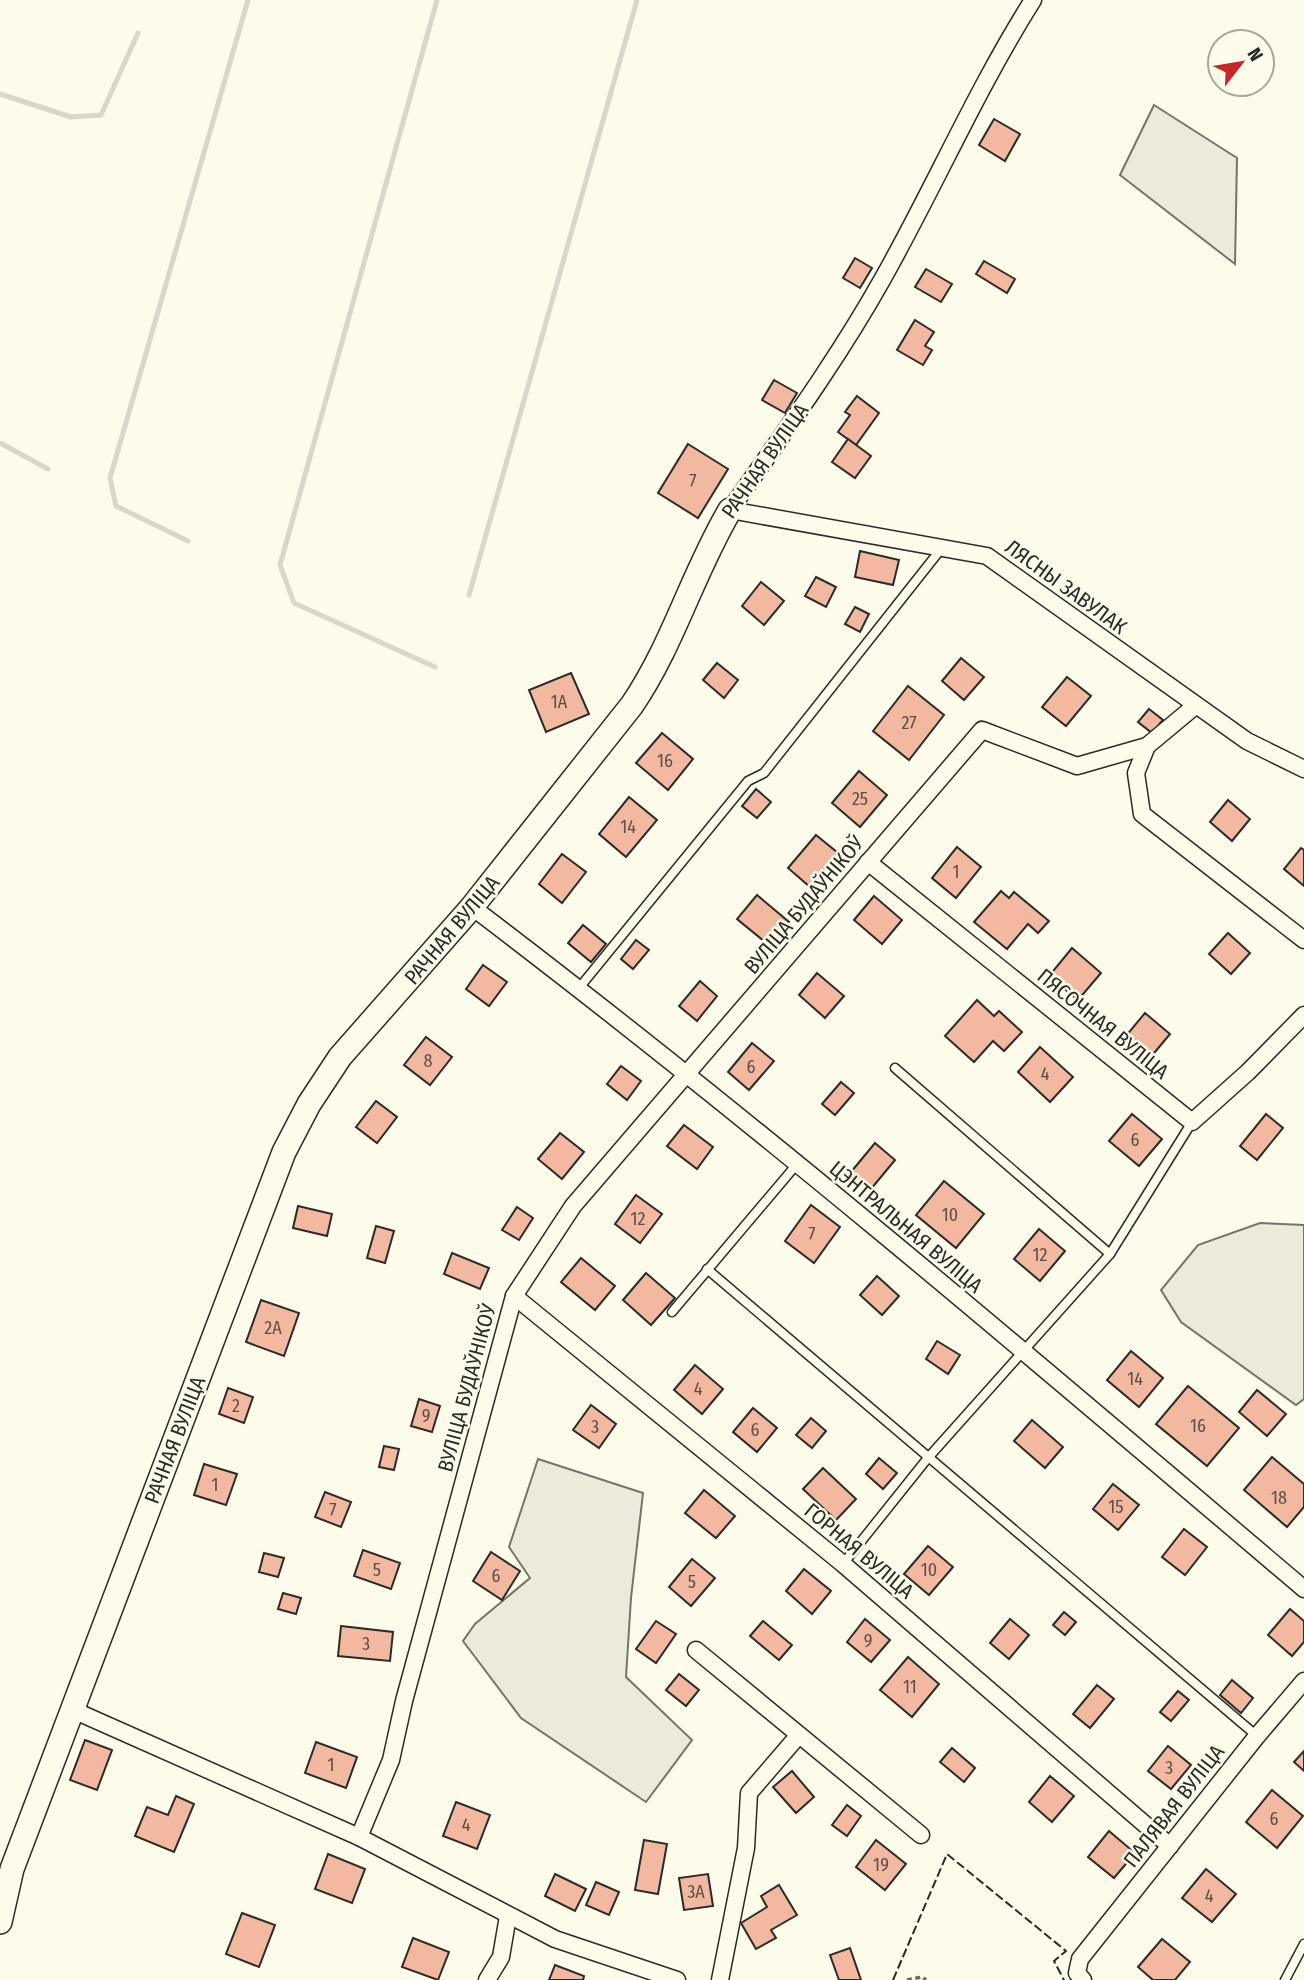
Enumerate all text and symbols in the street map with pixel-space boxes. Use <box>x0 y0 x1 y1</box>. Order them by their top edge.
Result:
north arrow <box>1206 28 1276 98</box>
text: N <box>1242 44 1268 65</box>
street label: РАЧНАЯ ВУЛІЦА <box>716 399 814 523</box>
house number: 7 <box>689 470 697 492</box>
street label: ЛЯСНЫ ЗАВУЛАК <box>1000 534 1133 640</box>
house number: 1А <box>551 691 568 713</box>
house number: 27 <box>901 712 917 734</box>
house number: 16 <box>657 750 673 772</box>
house number: 25 <box>852 788 868 810</box>
house number: 14 <box>620 816 636 838</box>
street label: ВУЛІЦА БУДАЎНІКОЎ <box>739 830 870 979</box>
house number: 1 <box>952 861 960 883</box>
street label: РАЧНАЯ ВУЛІЦА <box>399 870 505 990</box>
street label: ПЯСОЧНАЯ ВУЛІЦА <box>1032 963 1174 1085</box>
house number: 8 <box>424 1050 433 1072</box>
house number: 6 <box>747 1056 756 1078</box>
house number: 4 <box>1041 1063 1050 1085</box>
house number: 6 <box>1131 1129 1140 1151</box>
street label: ЦЭНТРАЛЬНАЯ ВУЛІЦА <box>824 1155 988 1299</box>
house number: 10 <box>942 1204 958 1226</box>
house number: 12 <box>631 1208 646 1230</box>
house number: 7 <box>808 1223 816 1245</box>
house number: 12 <box>1033 1244 1048 1266</box>
street label: ВУЛІЦА БУДАЎНІКОЎ <box>432 1301 502 1475</box>
house number: 2А <box>264 1317 282 1339</box>
house number: 14 <box>1127 1368 1143 1390</box>
street label: РАЧНАЯ ВУЛІЦА <box>139 1373 211 1507</box>
house number: 4 <box>694 1378 703 1400</box>
house number: 2 <box>232 1395 240 1417</box>
house number: 9 <box>422 1405 430 1427</box>
house number: 16 <box>1190 1415 1206 1437</box>
house number: 3 <box>591 1416 599 1438</box>
house number: 6 <box>751 1419 760 1441</box>
house number: 1 <box>211 1474 219 1496</box>
house number: 18 <box>1271 1487 1287 1509</box>
house number: 15 <box>1108 1496 1124 1518</box>
street label: ГОРНАЯ ВУЛІЦА <box>799 1498 919 1604</box>
house number: 7 <box>329 1499 337 1521</box>
house number: 5 <box>373 1559 381 1581</box>
house number: 10 <box>921 1559 937 1581</box>
house number: 6 <box>492 1565 501 1587</box>
house number: 5 <box>688 1571 696 1593</box>
house number: 9 <box>864 1630 872 1652</box>
house number: 3 <box>362 1633 370 1655</box>
house number: 11 <box>903 1676 917 1698</box>
street label: ПАЛЯВАЯ ВУЛІЦА <box>1118 1739 1230 1873</box>
house number: 1 <box>327 1754 335 1776</box>
house number: 3 <box>1165 1757 1173 1779</box>
house number: 6 <box>1270 1808 1279 1830</box>
house number: 4 <box>462 1814 471 1836</box>
house number: 19 <box>873 1854 889 1876</box>
house number: 3А <box>687 1881 705 1903</box>
house number: 4 <box>1205 1885 1214 1907</box>

